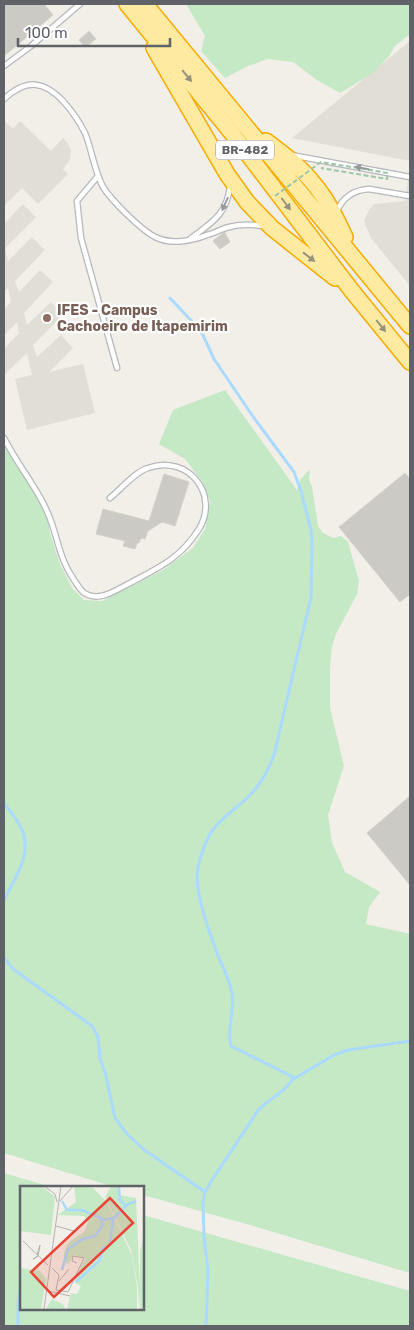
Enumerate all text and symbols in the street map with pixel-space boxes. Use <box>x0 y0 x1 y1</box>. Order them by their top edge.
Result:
scale bar <box>18 15 170 47</box>
text: 100 m <box>25 24 67 42</box>
one-way arrow <box>181 69 192 82</box>
road number: BR-482 <box>216 140 274 160</box>
one-way arrow <box>354 163 370 171</box>
one-way arrow <box>221 197 229 211</box>
one-way arrow <box>281 197 292 210</box>
one-way arrow <box>302 252 315 263</box>
place label: IFES - Campus Cachoeiro de Itapemirim <box>57 302 228 335</box>
marker: IFES - Campus Cachoeiro de Itapemirim <box>41 312 53 324</box>
one-way arrow <box>376 319 387 332</box>
inset map <box>20 1186 144 1310</box>

